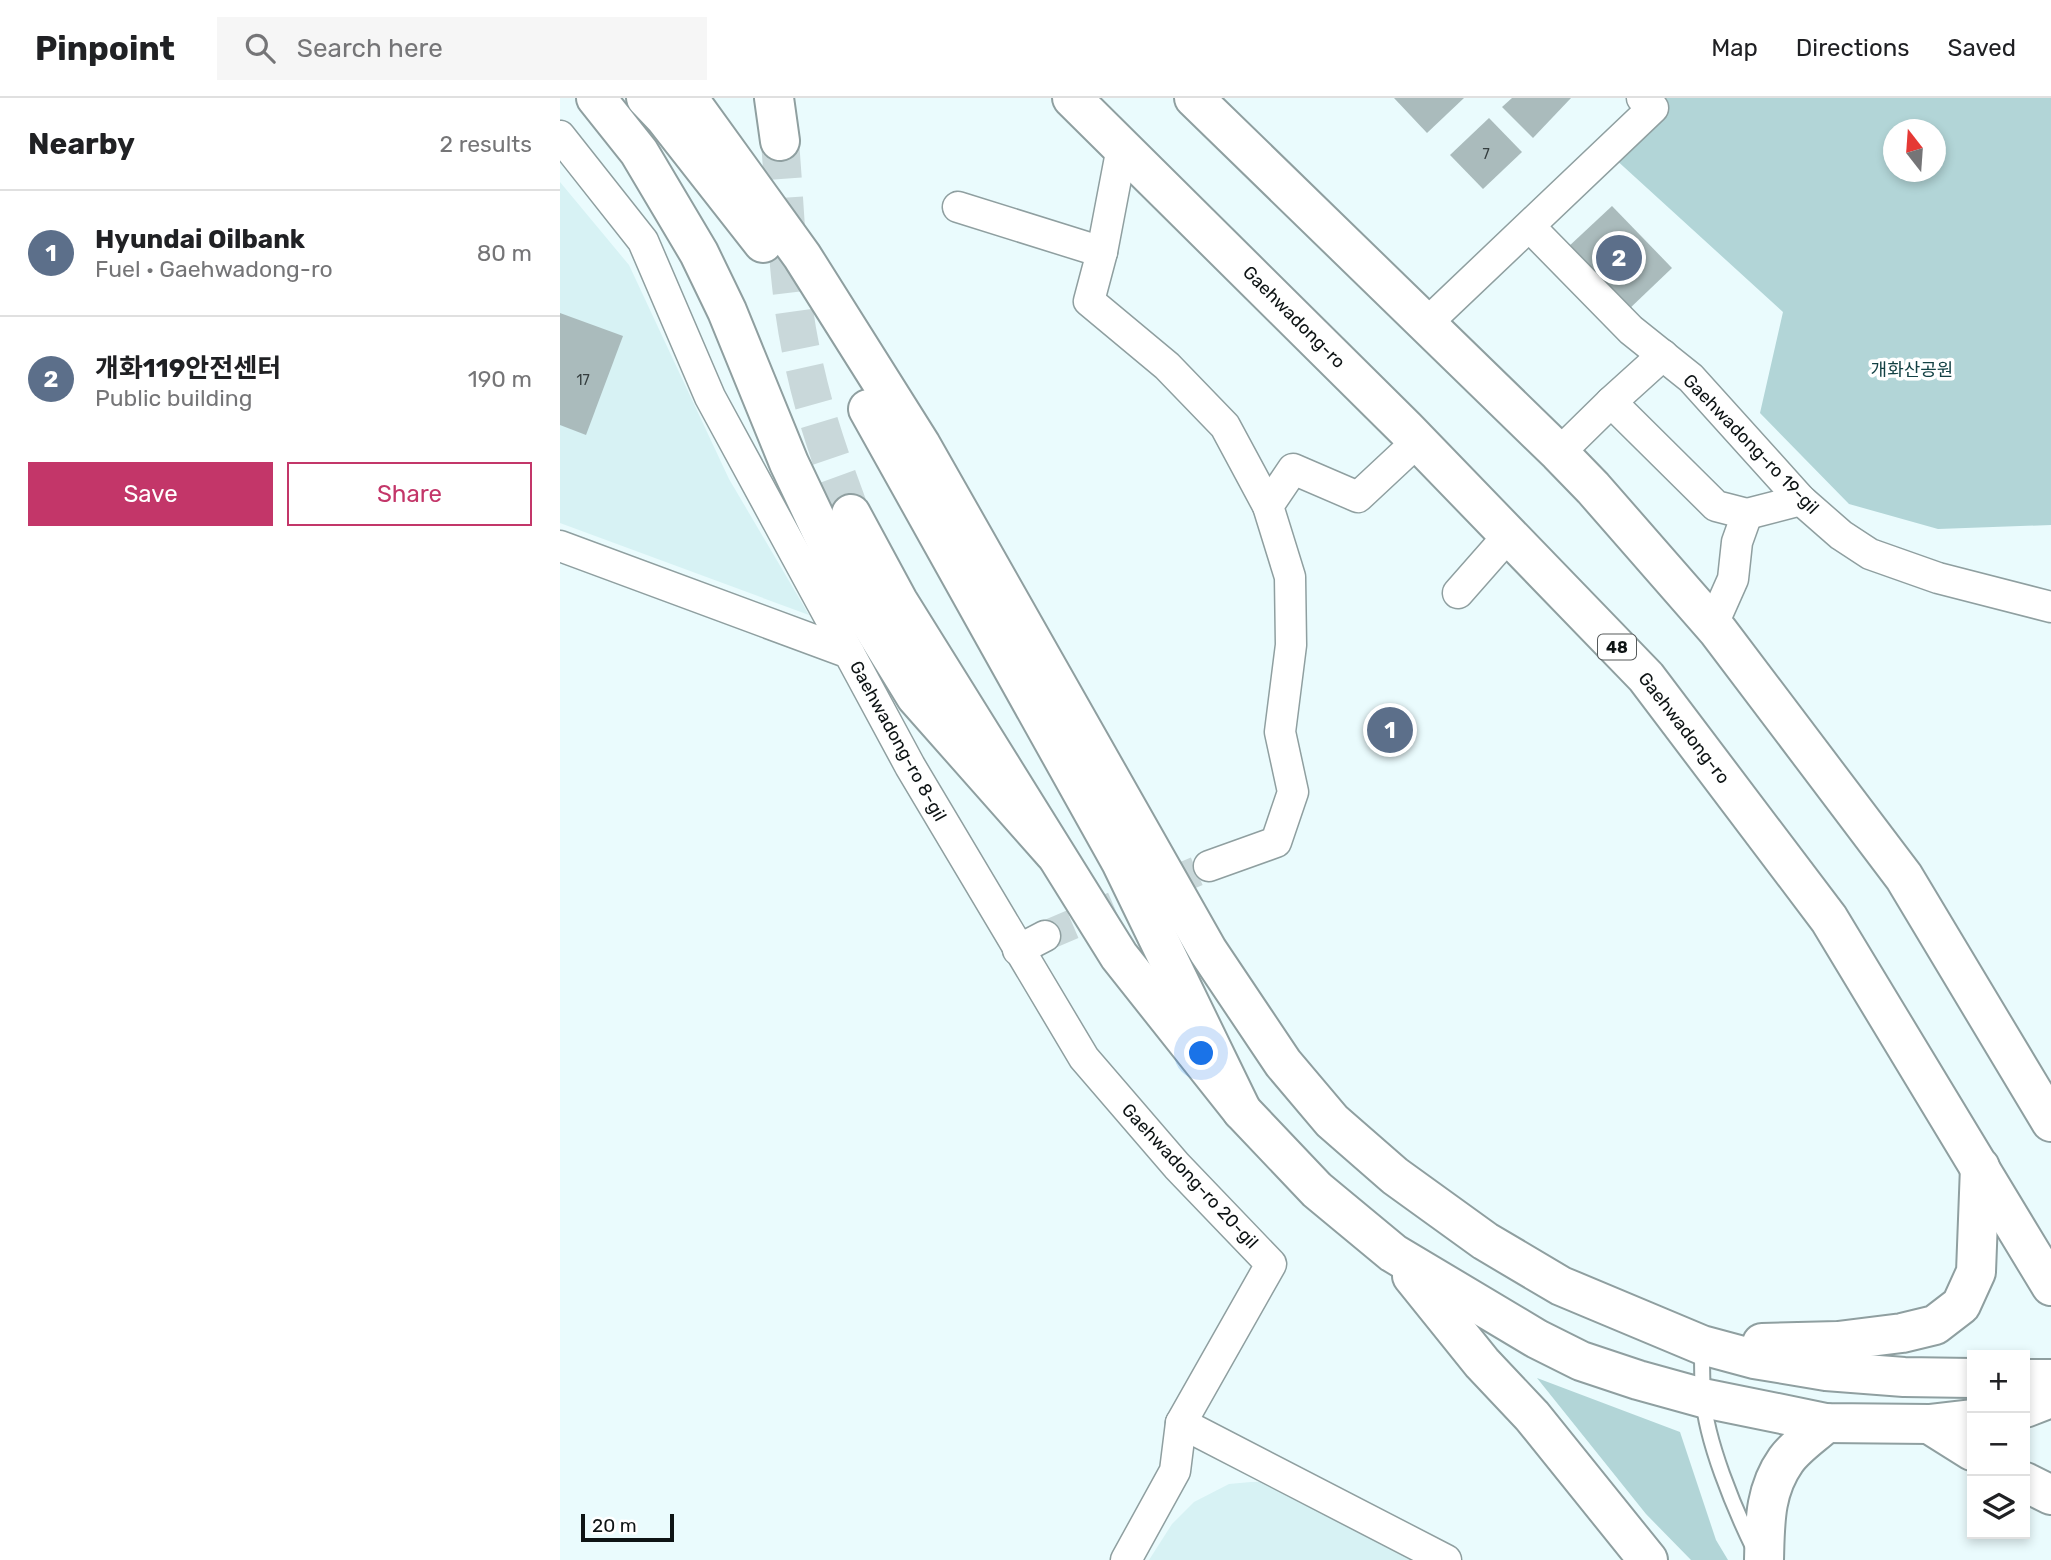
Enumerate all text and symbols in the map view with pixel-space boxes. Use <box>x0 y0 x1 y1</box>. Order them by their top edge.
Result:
search box <box>217 17 707 80</box>
text: Pinpoint <box>35 29 175 68</box>
icon: search <box>241 29 279 67</box>
text: Search here <box>297 33 443 64</box>
text: Map <box>1711 34 1758 62</box>
text: Directions <box>1796 34 1909 62</box>
text: Saved <box>1947 34 2016 62</box>
north arrow <box>1883 119 1946 182</box>
text: Nearby <box>28 126 135 162</box>
text: 2 results <box>440 130 532 158</box>
house number: 7 <box>1482 146 1490 163</box>
text: Hyundai Oilbank <box>95 224 305 255</box>
pin: 2 <box>1596 232 1642 284</box>
text: 1 <box>45 239 57 267</box>
text: 80 m <box>477 239 532 267</box>
text: Fuel · Gaehwadong-ro <box>95 255 333 283</box>
street label: Gaehwadong-ro <box>1238 261 1350 373</box>
text: 개화119안전센터 <box>95 353 281 384</box>
park label: 개화산공원 <box>1871 359 1953 381</box>
text: 2 <box>44 365 58 393</box>
text: 190 m <box>468 365 532 393</box>
street label: Gaehwadong-ro 19-gil <box>1678 369 1824 519</box>
house number: 17 <box>576 372 590 389</box>
text: Public building <box>95 384 252 412</box>
button: Save <box>28 462 273 526</box>
button: Share <box>287 462 532 526</box>
road number: 48 <box>1598 634 1636 660</box>
street label: Gaehwadong-ro 8-gil <box>845 657 951 825</box>
street label: Gaehwadong-ro <box>1634 668 1734 788</box>
pin: 1 <box>1367 704 1413 756</box>
your location <box>1184 1036 1218 1070</box>
street label: Gaehwadong-ro 20-gil <box>1117 1099 1263 1253</box>
map controls <box>1967 1350 2030 1539</box>
button: + <box>1967 1350 2030 1413</box>
button: − <box>1967 1413 2030 1476</box>
button: layers <box>1967 1476 2030 1539</box>
scale bar <box>581 1511 674 1543</box>
text: 20 m <box>592 1514 637 1537</box>

